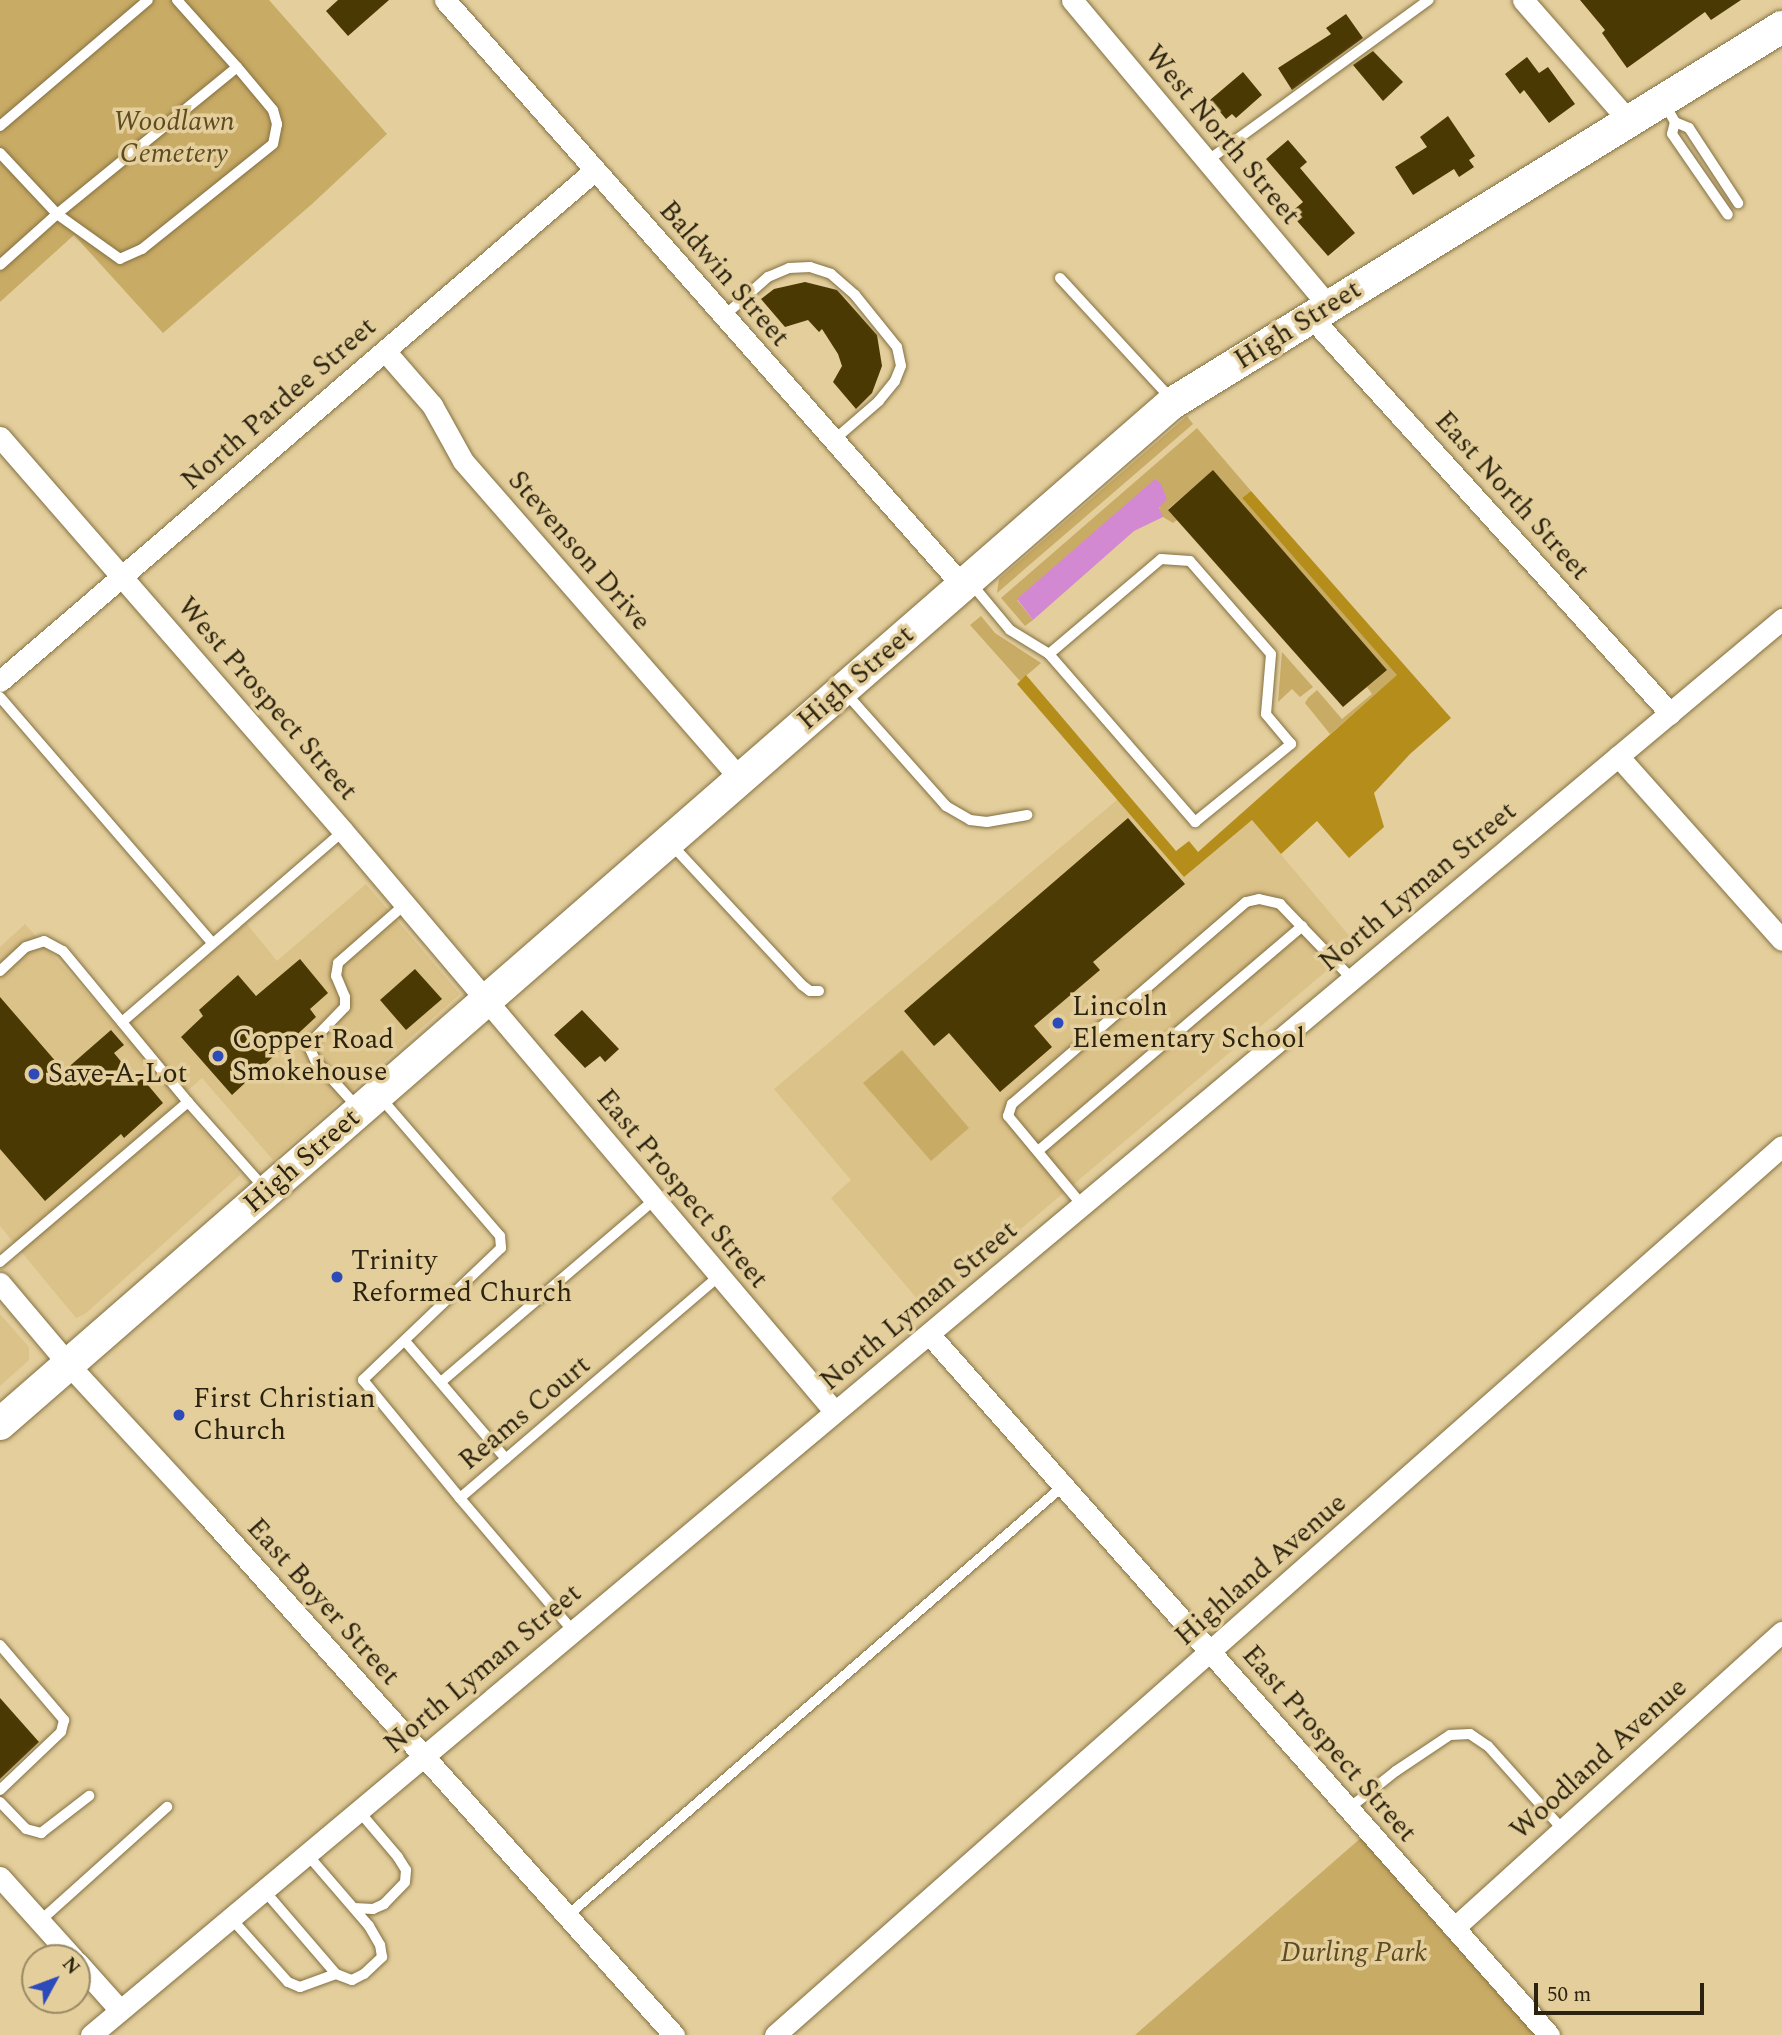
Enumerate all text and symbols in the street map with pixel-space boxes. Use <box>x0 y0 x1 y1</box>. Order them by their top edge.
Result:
street label: West North Street <box>1137 38 1307 232</box>
park label: Woodlawn Cemetery <box>113 105 235 171</box>
street label: Baldwin Street <box>651 194 797 354</box>
street label: High Street <box>1228 273 1368 377</box>
street label: North Pardee Street <box>175 310 383 498</box>
street label: East North Street <box>1427 405 1597 587</box>
street label: Stevenson Drive <box>500 464 658 638</box>
street label: West Prospect Street <box>170 590 364 808</box>
street label: High Street <box>791 618 921 738</box>
street label: North Lyman Street <box>1313 795 1523 979</box>
place label: Lincoln Elementary School <box>1072 990 1305 1056</box>
marker: Lincoln Elementary School <box>1050 1015 1066 1031</box>
place label: Copper Road Smokehouse <box>232 1023 394 1089</box>
marker: Copper Road Smokehouse <box>210 1048 226 1064</box>
place label: Save-A-Lot <box>48 1057 187 1091</box>
marker: Save-A-Lot <box>26 1066 42 1082</box>
street label: East Prospect Street <box>589 1082 775 1296</box>
street label: High Street <box>237 1101 367 1221</box>
street label: North Lyman Street <box>814 1214 1024 1398</box>
place label: Trinity Reformed Church <box>351 1244 572 1310</box>
marker: Trinity Reformed Church <box>329 1269 345 1285</box>
street label: Reams Court <box>452 1348 598 1478</box>
place label: First Christian Church <box>193 1382 376 1448</box>
marker: First Christian Church <box>171 1407 187 1423</box>
street label: Highland Avenue <box>1168 1486 1354 1654</box>
street label: East Boyer Street <box>239 1512 407 1692</box>
street label: North Lyman Street <box>378 1577 588 1761</box>
street label: East Prospect Street <box>1234 1639 1424 1849</box>
street label: Woodland Avenue <box>1504 1671 1694 1847</box>
park label: Durling Park <box>1281 1936 1427 1970</box>
north arrow <box>21 1944 91 2014</box>
text: N <box>55 1951 87 1982</box>
scale bar <box>1537 1968 1707 2012</box>
text: 50 m <box>1547 1979 1591 2011</box>

